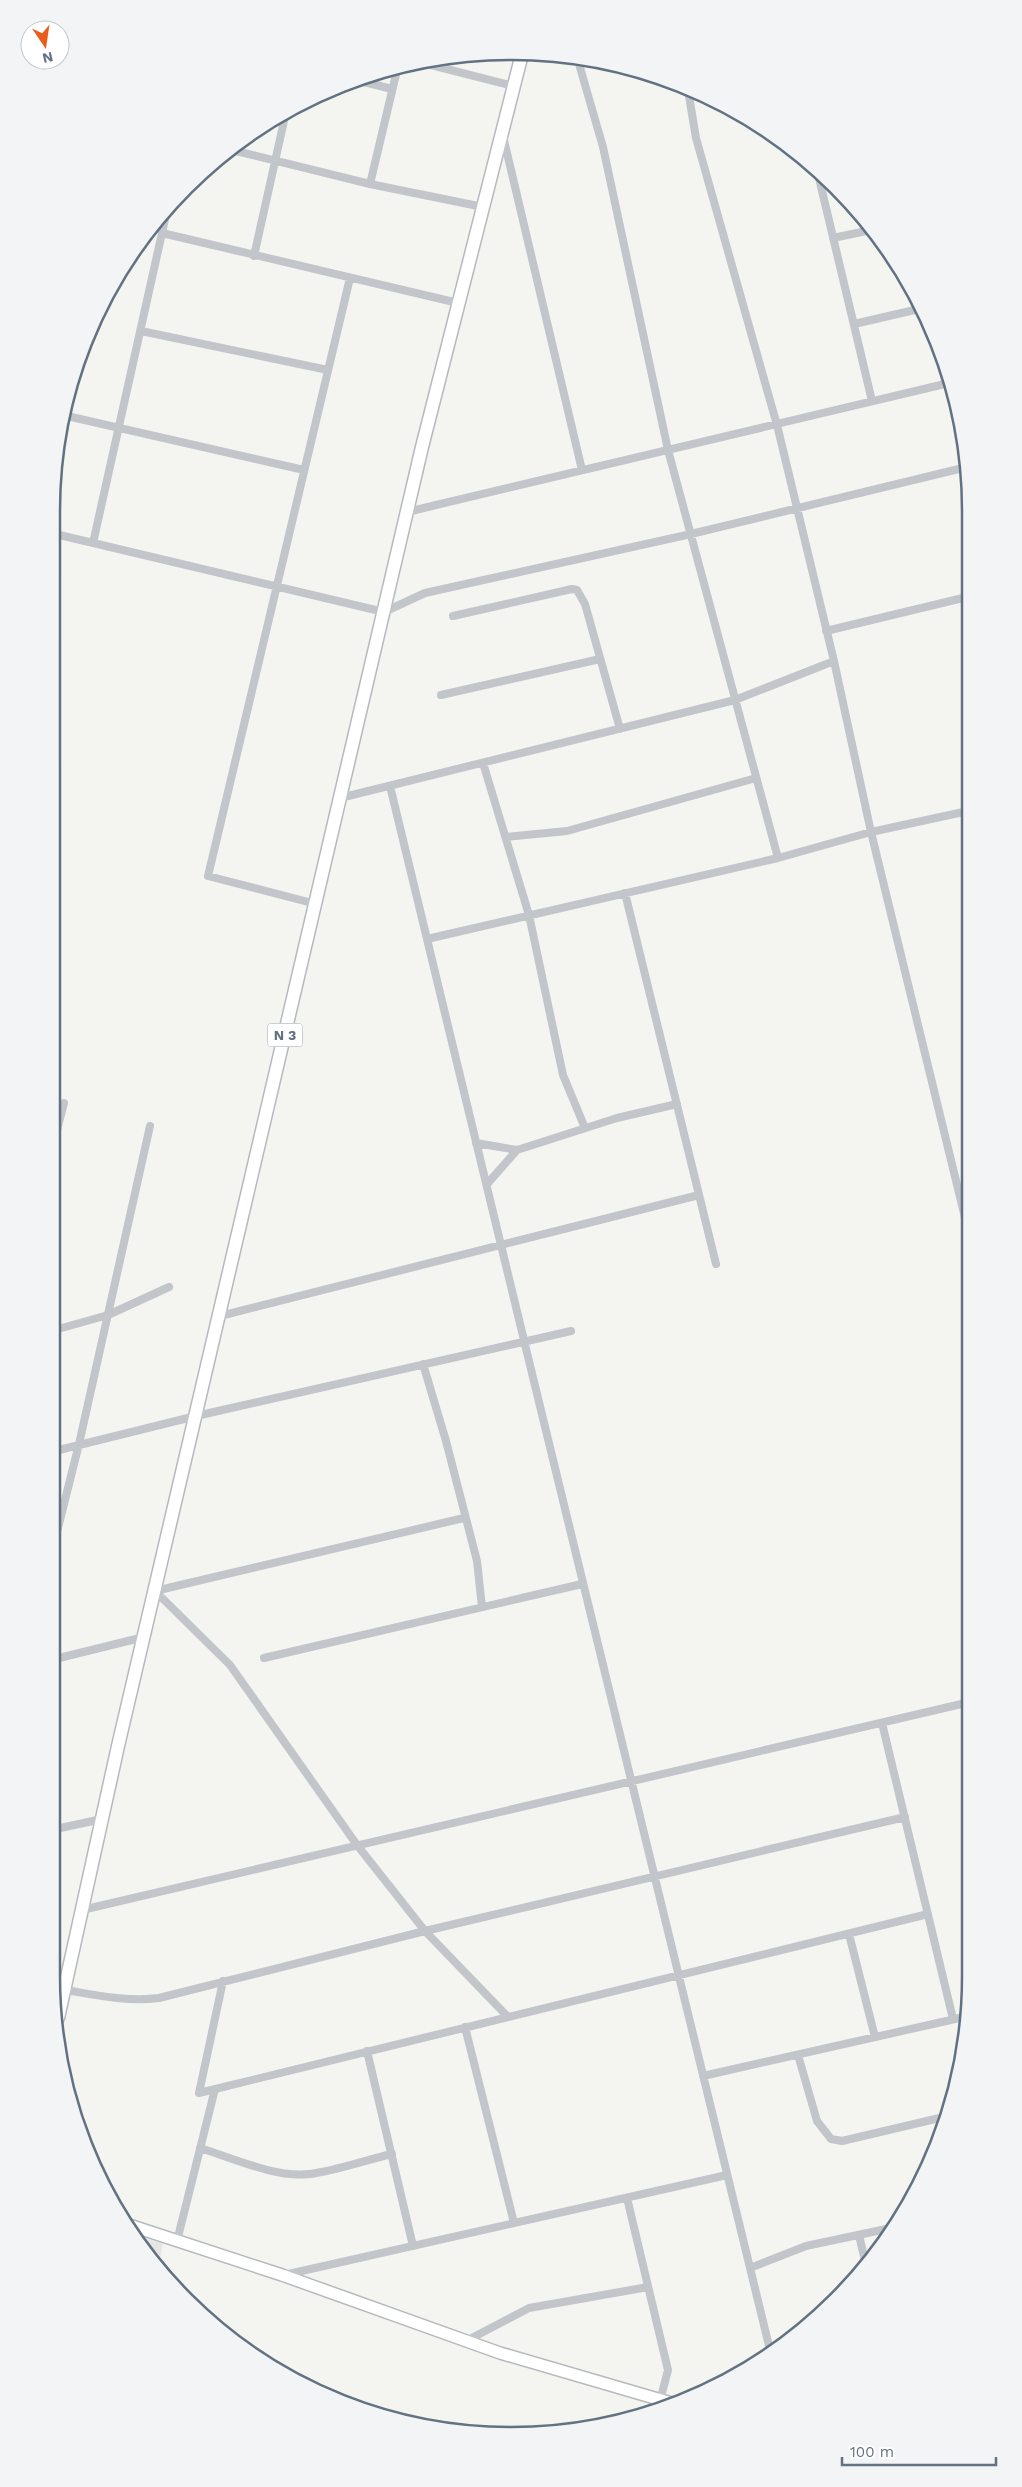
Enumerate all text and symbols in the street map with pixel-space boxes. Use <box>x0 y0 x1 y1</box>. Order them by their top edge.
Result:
north arrow <box>20 20 70 70</box>
text: N <box>41 49 55 67</box>
road number: N 3 <box>268 1024 302 1046</box>
scale bar <box>842 2434 996 2466</box>
text: 100 m <box>850 2443 894 2461</box>

